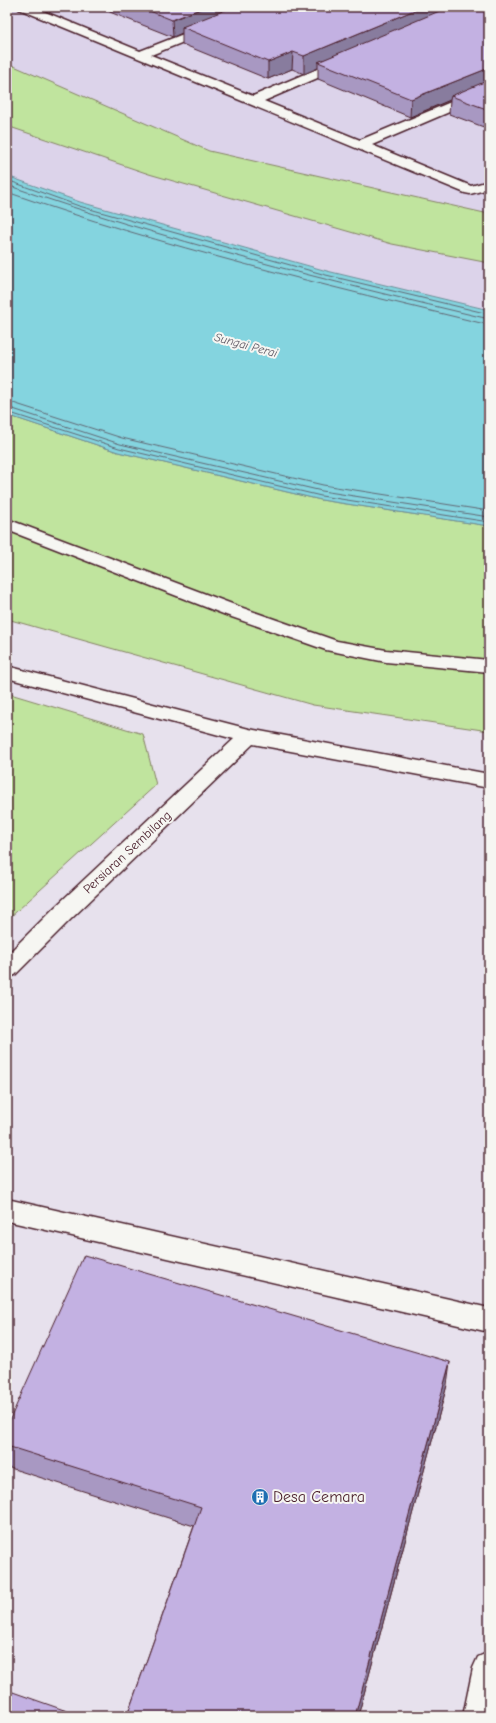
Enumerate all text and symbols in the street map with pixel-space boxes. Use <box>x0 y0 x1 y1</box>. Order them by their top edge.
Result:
water label: Sungai Perai <box>213 330 279 360</box>
street label: Persiaran Sembilang <box>80 807 174 897</box>
building icon: Desa Cemara <box>250 1487 270 1507</box>
place label: Desa Cemara <box>273 1488 365 1506</box>

